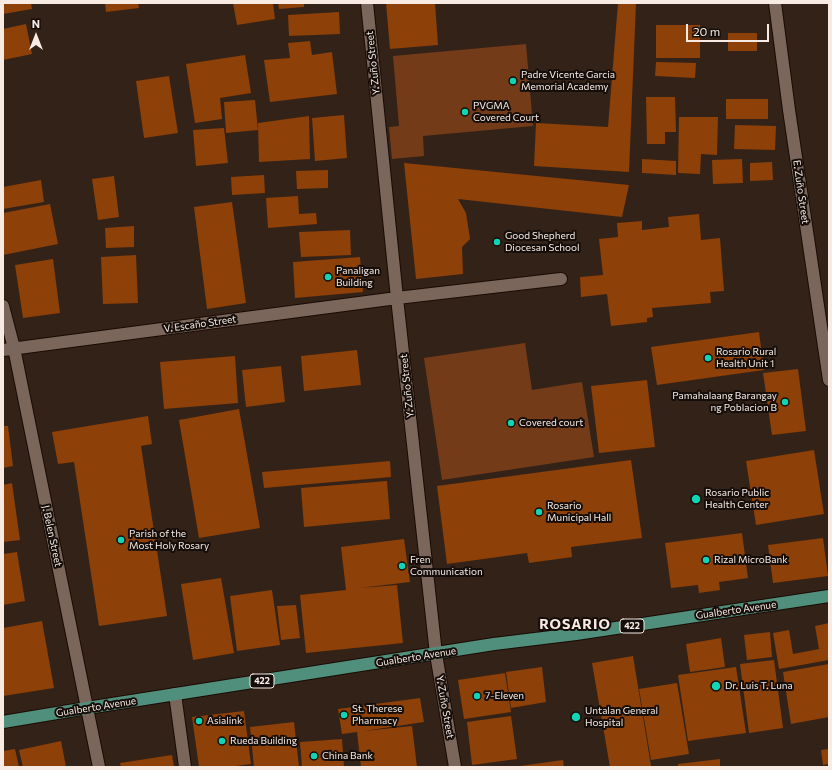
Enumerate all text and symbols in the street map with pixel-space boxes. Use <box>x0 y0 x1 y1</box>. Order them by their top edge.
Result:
north arrow <box>16 16 56 56</box>
scale bar <box>688 16 771 42</box>
text: N <box>32 17 40 30</box>
text: 20 m <box>693 24 720 38</box>
street label: Y. Zuño Street <box>364 30 382 96</box>
place label: Padre Vicente Garcia Memorial Academy <box>521 69 615 92</box>
marker: Padre Vicente Garcia Memorial Academy <box>508 76 518 86</box>
place label: PVGMA Covered Court <box>473 100 539 124</box>
marker: PVGMA Covered Court <box>460 107 470 117</box>
street label: E. Zuño Street <box>791 159 811 225</box>
place label: Good Shepherd Diocesan School <box>505 230 580 254</box>
marker: Good Shepherd Diocesan School <box>492 237 502 247</box>
place label: Panaligan Building <box>336 265 380 288</box>
marker: Panaligan Building <box>323 272 333 282</box>
street label: V. Escaño Street <box>163 313 237 335</box>
place label: Rosario Rural Health Unit 1 <box>716 346 776 370</box>
street label: Y. Zuño Street <box>398 353 416 419</box>
marker: Rosario Rural Health Unit 1 <box>703 353 713 363</box>
place label: Pamahalaang Barangay ng Poblacion B <box>672 390 777 414</box>
marker: Pamahalaang Barangay ng Poblacion B <box>780 397 790 407</box>
place label: Covered court <box>519 417 583 429</box>
marker: Covered court <box>506 418 516 428</box>
place label: Rosario Public Health Center <box>705 487 769 510</box>
marker: Rosario Public Health Center <box>690 493 702 505</box>
place label: Rosario Municipal Hall <box>547 500 611 524</box>
street label: J. Belen Street <box>40 504 64 568</box>
marker: Rosario Municipal Hall <box>534 507 544 517</box>
place label: Parish of the Most Holy Rosary <box>129 528 209 552</box>
marker: Parish of the Most Holy Rosary <box>116 535 126 545</box>
place label: Fren Communication <box>410 554 483 578</box>
place label: Rizal MicroBank <box>714 554 788 566</box>
marker: Rizal MicroBank <box>701 555 711 565</box>
marker: Fren Communication <box>397 561 407 571</box>
street label: Gualberto Avenue <box>695 598 777 622</box>
district label: ROSARIO <box>539 616 611 632</box>
road number: 422 <box>620 619 644 633</box>
street label: Gualberto Avenue <box>375 645 457 669</box>
road number: 422 <box>250 674 274 688</box>
street label: Y. Zuño Street <box>434 674 456 740</box>
marker: Dr. Luis T. Luna <box>710 680 722 692</box>
place label: Dr. Luis T. Luna <box>725 680 793 692</box>
place label: 7-Eleven <box>485 690 524 702</box>
marker: 7-Eleven <box>472 691 482 701</box>
street label: Gualberto Avenue <box>55 695 137 719</box>
place label: St. Therese Pharmacy <box>352 703 402 726</box>
place label: Untalan General Hospital <box>585 705 658 728</box>
marker: St. Therese Pharmacy <box>339 710 349 720</box>
marker: Untalan General Hospital <box>570 711 582 723</box>
place label: Asialink <box>207 715 243 727</box>
marker: Asialink <box>194 716 204 726</box>
place label: Rueda Building <box>230 735 297 747</box>
marker: Rueda Building <box>217 736 227 746</box>
place label: China Bank <box>322 750 373 762</box>
marker: China Bank <box>309 751 319 761</box>

